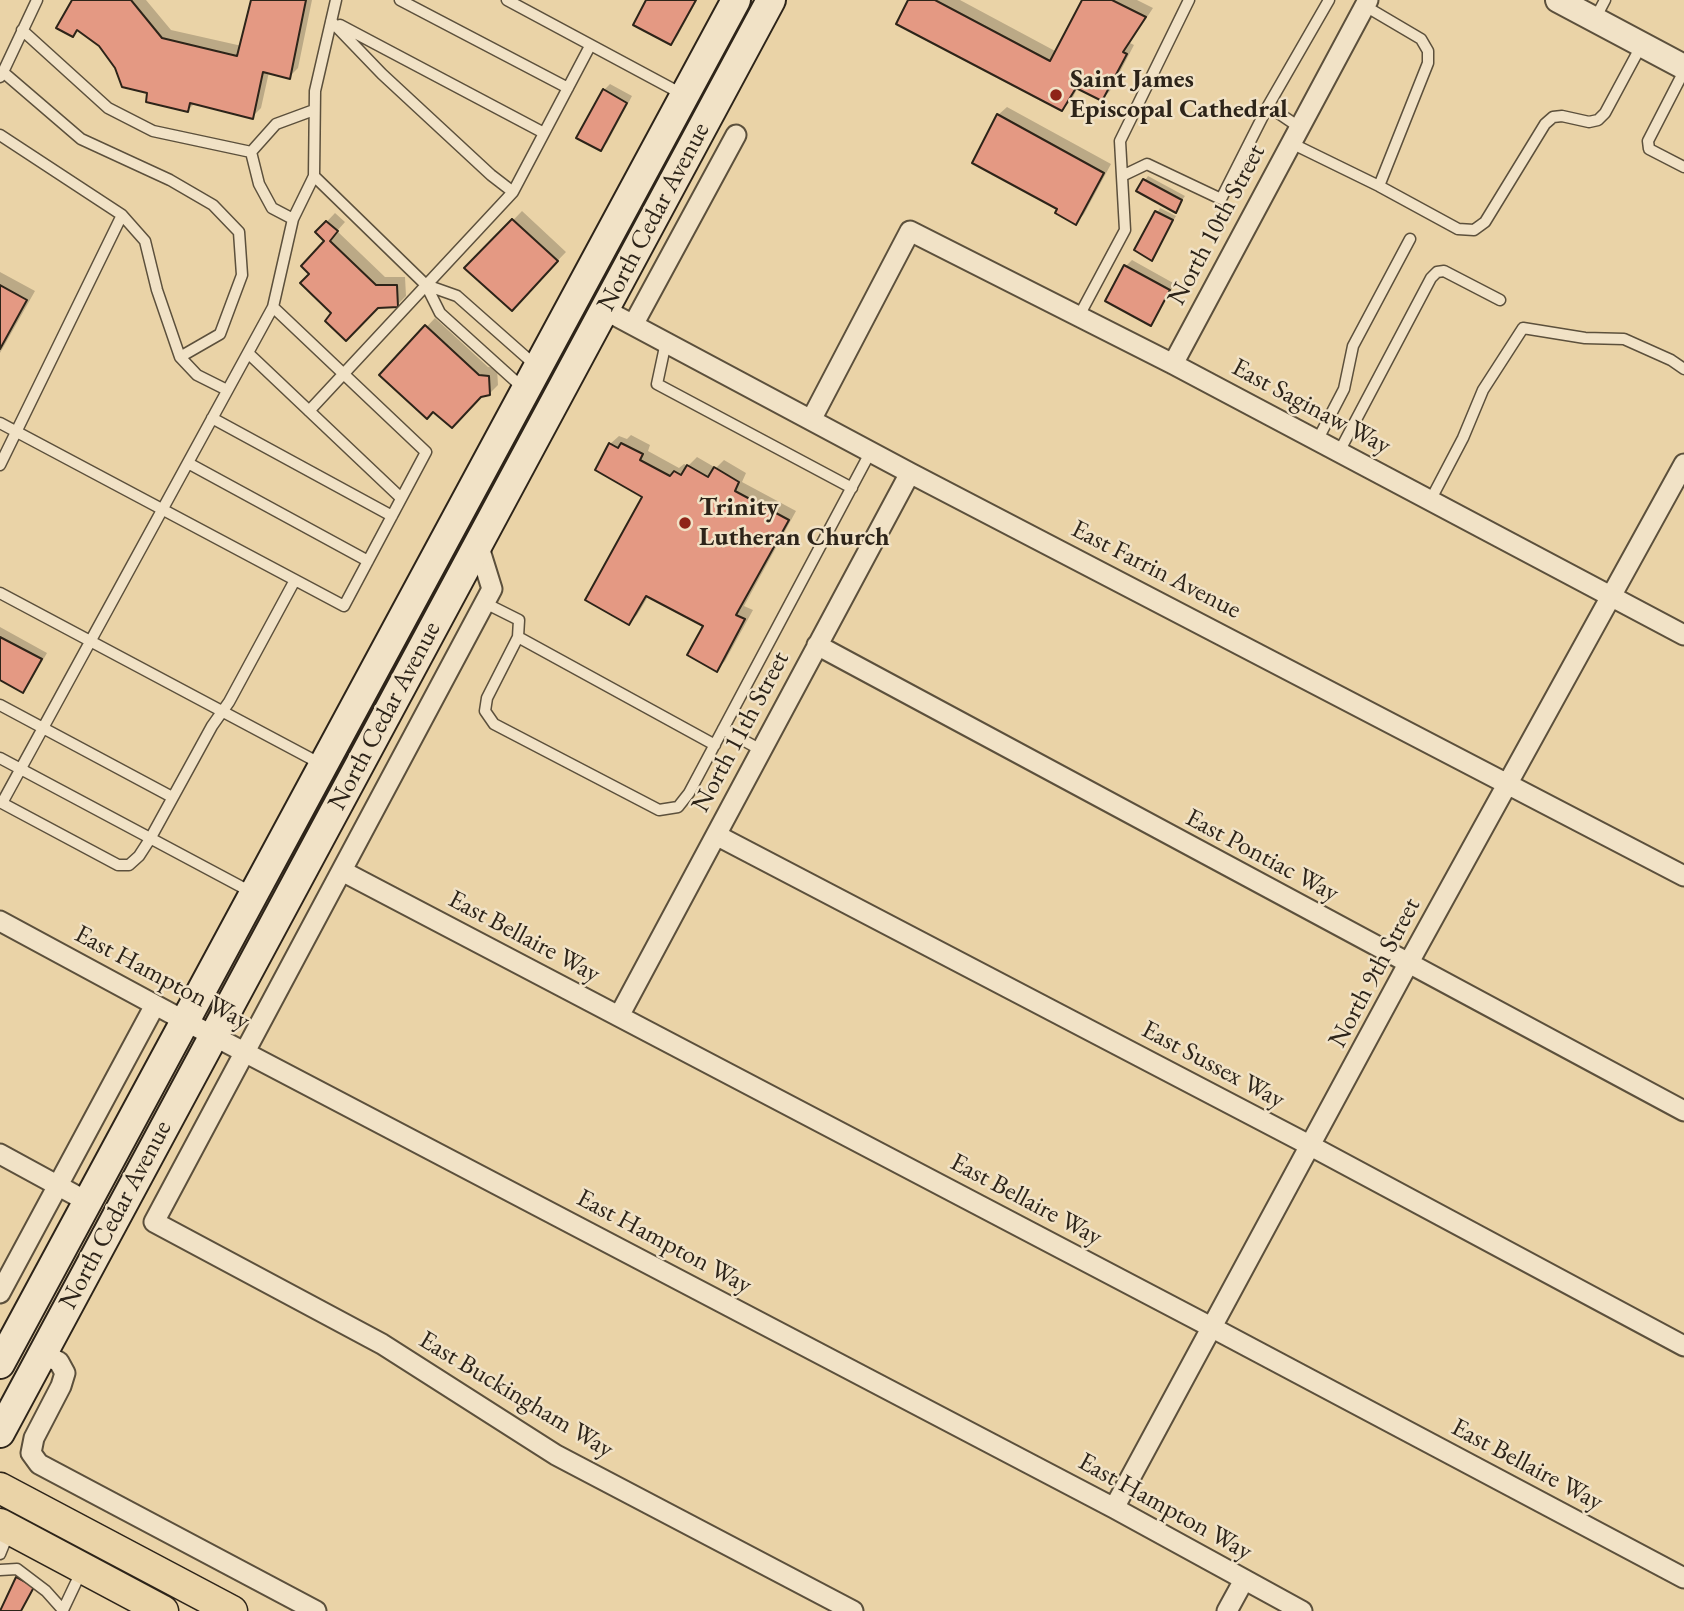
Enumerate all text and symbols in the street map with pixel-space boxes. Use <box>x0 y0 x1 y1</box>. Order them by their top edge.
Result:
place label: Saint James Episcopal Cathedral <box>1070 64 1288 126</box>
marker: Saint James Episcopal Cathedral <box>1048 87 1064 103</box>
street label: North Cedar Avenue <box>591 117 717 317</box>
street label: North 10th Street <box>1162 139 1272 311</box>
street label: East Saginaw Way <box>1226 352 1396 462</box>
place label: Trinity Lutheran Church <box>699 492 889 554</box>
street label: East Farrin Avenue <box>1066 514 1246 626</box>
marker: Trinity Lutheran Church <box>677 515 693 531</box>
street label: North Cedar Avenue <box>322 616 448 816</box>
street label: North 11th Street <box>686 646 796 818</box>
street label: East Pontiac Way <box>1180 803 1344 909</box>
street label: East Bellaire Way <box>443 884 605 990</box>
street label: North 9th Street <box>1322 893 1428 1053</box>
street label: East Hampton Way <box>69 919 255 1037</box>
street label: East Sussex Way <box>1136 1014 1290 1116</box>
street label: North Cedar Avenue <box>53 1115 179 1315</box>
street label: East Bellaire Way <box>945 1147 1107 1253</box>
street label: East Hampton Way <box>571 1183 757 1301</box>
street label: East Buckingham Way <box>413 1325 619 1465</box>
street label: East Bellaire Way <box>1446 1412 1608 1518</box>
street label: East Hampton Way <box>1073 1446 1257 1568</box>

